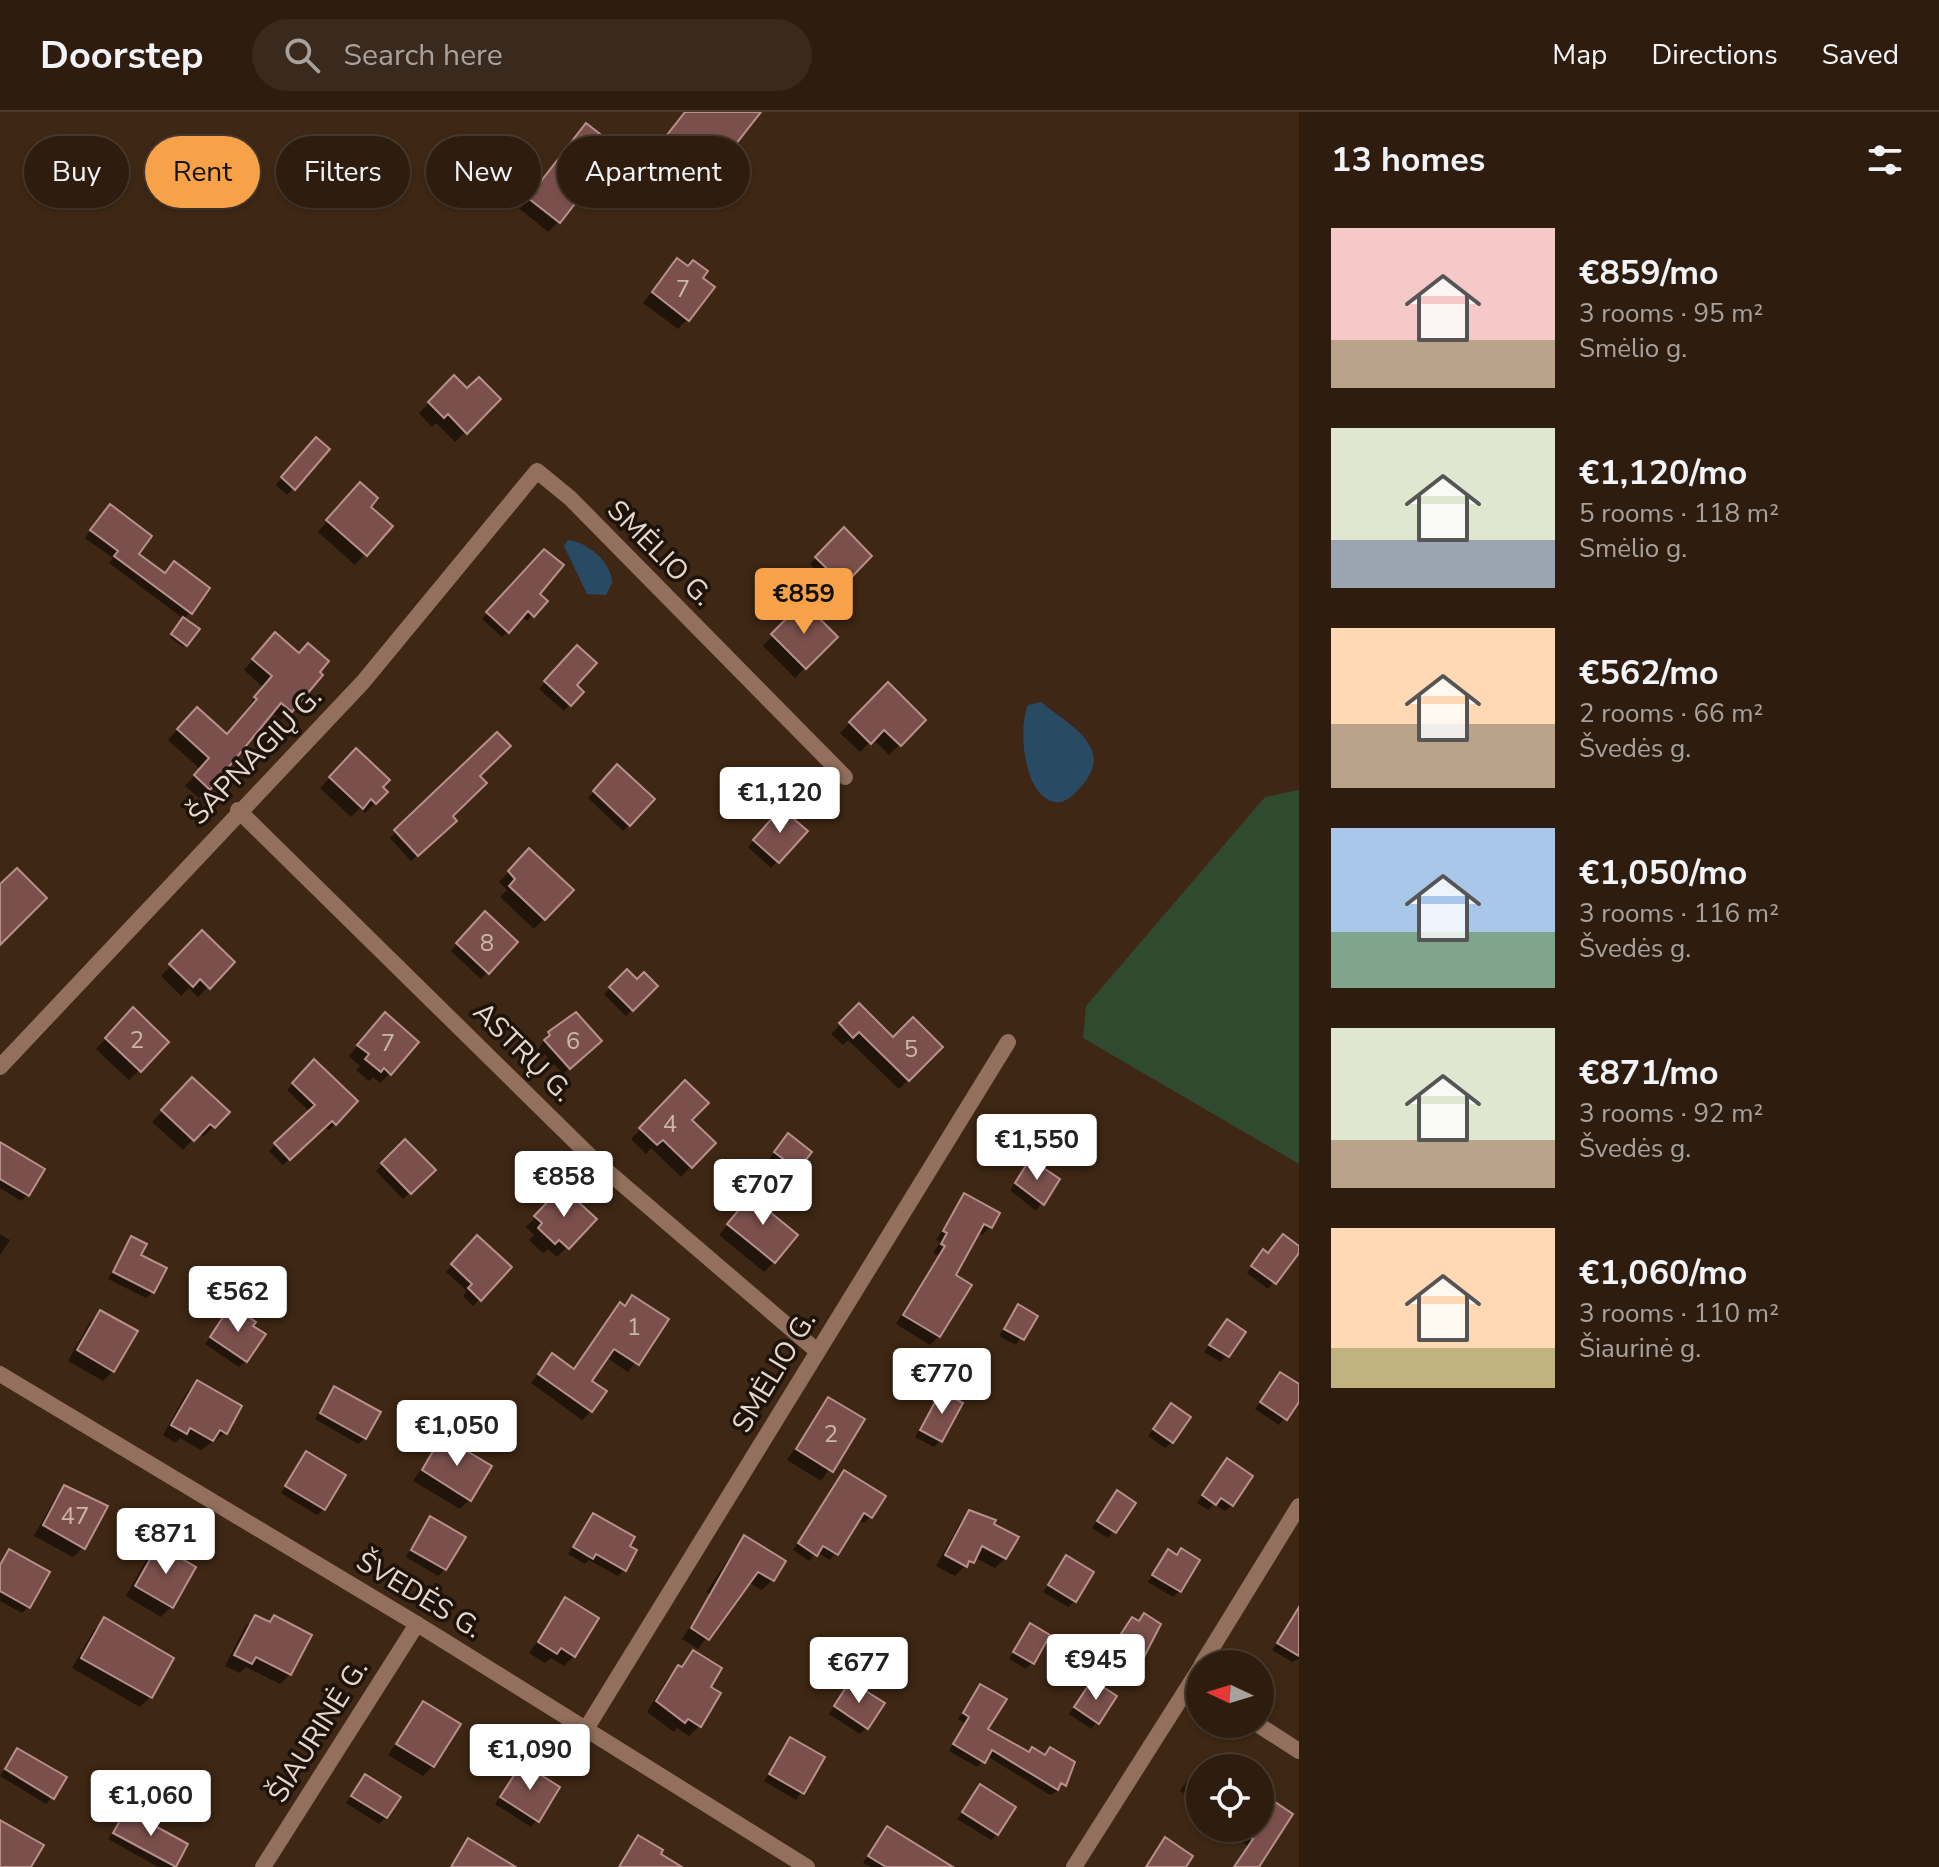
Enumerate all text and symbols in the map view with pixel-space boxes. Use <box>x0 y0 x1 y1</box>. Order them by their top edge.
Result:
search box <box>252 19 812 91</box>
text: Doorstep <box>40 30 204 81</box>
icon: search <box>280 33 324 77</box>
text: Search here <box>344 35 503 76</box>
text: Map <box>1552 36 1607 74</box>
text: Directions <box>1651 36 1778 74</box>
text: Saved <box>1822 36 1899 74</box>
chip: Buy <box>24 136 129 208</box>
chip: Rent <box>145 136 260 208</box>
chip: Filters <box>276 136 410 208</box>
chip: New <box>426 136 541 208</box>
chip: Apartment <box>557 136 750 208</box>
text: 13 homes <box>1331 137 1485 183</box>
icon: filters <box>1863 138 1907 182</box>
text: €859/mo <box>1579 250 1719 296</box>
icon: home <box>1395 260 1491 356</box>
house number: 7 <box>676 273 690 305</box>
text: 3 rooms · 95 m² <box>1579 296 1763 331</box>
text: Smėlio g. <box>1579 331 1687 366</box>
text: €1,120/mo <box>1579 450 1747 496</box>
icon: home <box>1395 460 1491 556</box>
street label: SMĖLIO G. <box>599 492 721 614</box>
text: 5 rooms · 118 m² <box>1579 496 1779 531</box>
text: Smėlio g. <box>1579 531 1687 566</box>
pin: €859 <box>757 568 851 636</box>
text: €859 <box>773 576 835 611</box>
text: €562/mo <box>1579 650 1719 696</box>
icon: home <box>1395 660 1491 756</box>
street label: ŠAPNAGIŲ G. <box>180 679 330 833</box>
text: 2 rooms · 66 m² <box>1579 696 1763 731</box>
text: Švedės g. <box>1579 731 1691 766</box>
pin: €1,120 <box>715 767 845 835</box>
text: €1,120 <box>738 775 822 810</box>
text: €1,050/mo <box>1579 850 1747 896</box>
icon: home <box>1395 860 1491 956</box>
text: 3 rooms · 116 m² <box>1579 896 1779 931</box>
house number: 8 <box>480 927 494 959</box>
text: Švedės g. <box>1579 931 1691 966</box>
street label: ASTRŲ G. <box>465 994 581 1110</box>
house number: 2 <box>130 1024 144 1056</box>
house number: 6 <box>566 1025 580 1057</box>
house number: 7 <box>381 1027 395 1059</box>
house number: 5 <box>904 1033 918 1065</box>
text: €871/mo <box>1579 1050 1719 1096</box>
icon: home <box>1395 1060 1491 1156</box>
text: 3 rooms · 92 m² <box>1579 1096 1763 1131</box>
house number: 4 <box>663 1108 677 1140</box>
pin: €1,550 <box>972 1114 1102 1182</box>
text: €1,550 <box>995 1122 1079 1157</box>
text: Švedės g. <box>1579 1131 1691 1166</box>
pin: €858 <box>517 1151 611 1219</box>
text: €858 <box>533 1159 595 1194</box>
pin: €707 <box>716 1159 810 1227</box>
text: €707 <box>732 1167 794 1202</box>
text: €1,060/mo <box>1579 1250 1747 1296</box>
icon: home <box>1395 1260 1491 1356</box>
pin: €562 <box>191 1266 285 1334</box>
text: €562 <box>207 1274 269 1309</box>
text: 3 rooms · 110 m² <box>1579 1296 1779 1331</box>
street label: SMĖLIO G. <box>723 1304 825 1440</box>
house number: 1 <box>627 1311 641 1343</box>
text: Šiaurinė g. <box>1579 1331 1701 1366</box>
pin: €770 <box>895 1348 989 1416</box>
text: €770 <box>911 1356 973 1391</box>
pin: €1,050 <box>392 1400 522 1468</box>
text: €1,050 <box>415 1408 499 1443</box>
house number: 2 <box>824 1418 838 1450</box>
house number: 47 <box>61 1500 89 1532</box>
pin: €871 <box>119 1508 213 1576</box>
text: €871 <box>135 1516 197 1551</box>
street label: ŠVEDĖS G. <box>349 1543 489 1647</box>
pin: €945 <box>1049 1634 1143 1702</box>
pin: €677 <box>812 1637 906 1705</box>
text: €945 <box>1065 1642 1127 1677</box>
text: €677 <box>828 1645 890 1680</box>
north arrow <box>1186 1650 1274 1738</box>
map controls <box>1186 1650 1274 1842</box>
street label: ŠIAURINĖ G. <box>259 1652 377 1810</box>
pin: €1,090 <box>465 1724 595 1792</box>
text: €1,090 <box>488 1732 572 1767</box>
button: locate <box>1186 1754 1274 1842</box>
pin: €1,060 <box>86 1770 216 1838</box>
text: €1,060 <box>109 1778 193 1813</box>

